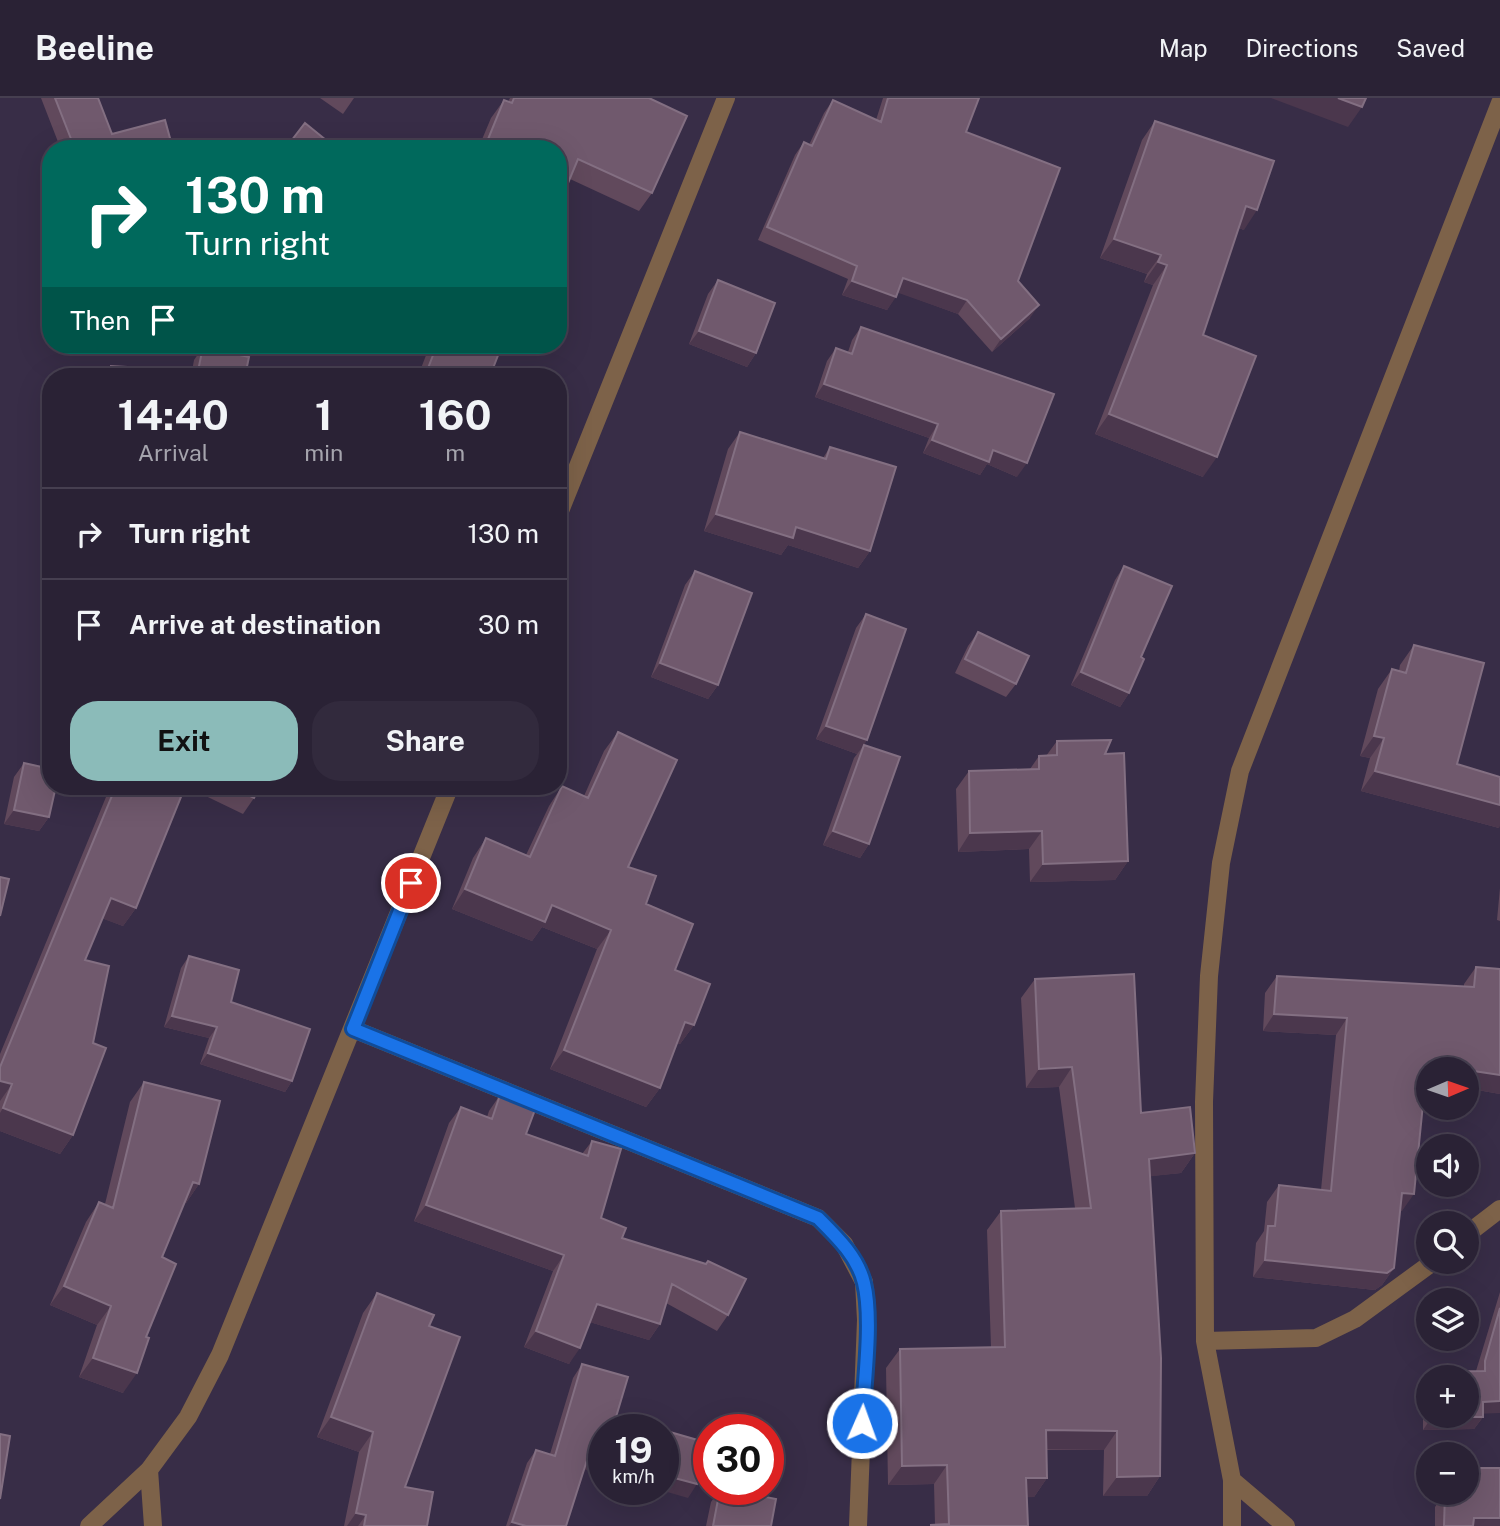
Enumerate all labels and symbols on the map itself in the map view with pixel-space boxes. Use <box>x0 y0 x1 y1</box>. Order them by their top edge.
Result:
pin <box>381 853 441 913</box>
north arrow <box>1416 1057 1479 1120</box>
position arrow <box>825 1386 899 1460</box>
speed limit sign: 30 <box>693 1414 784 1505</box>

